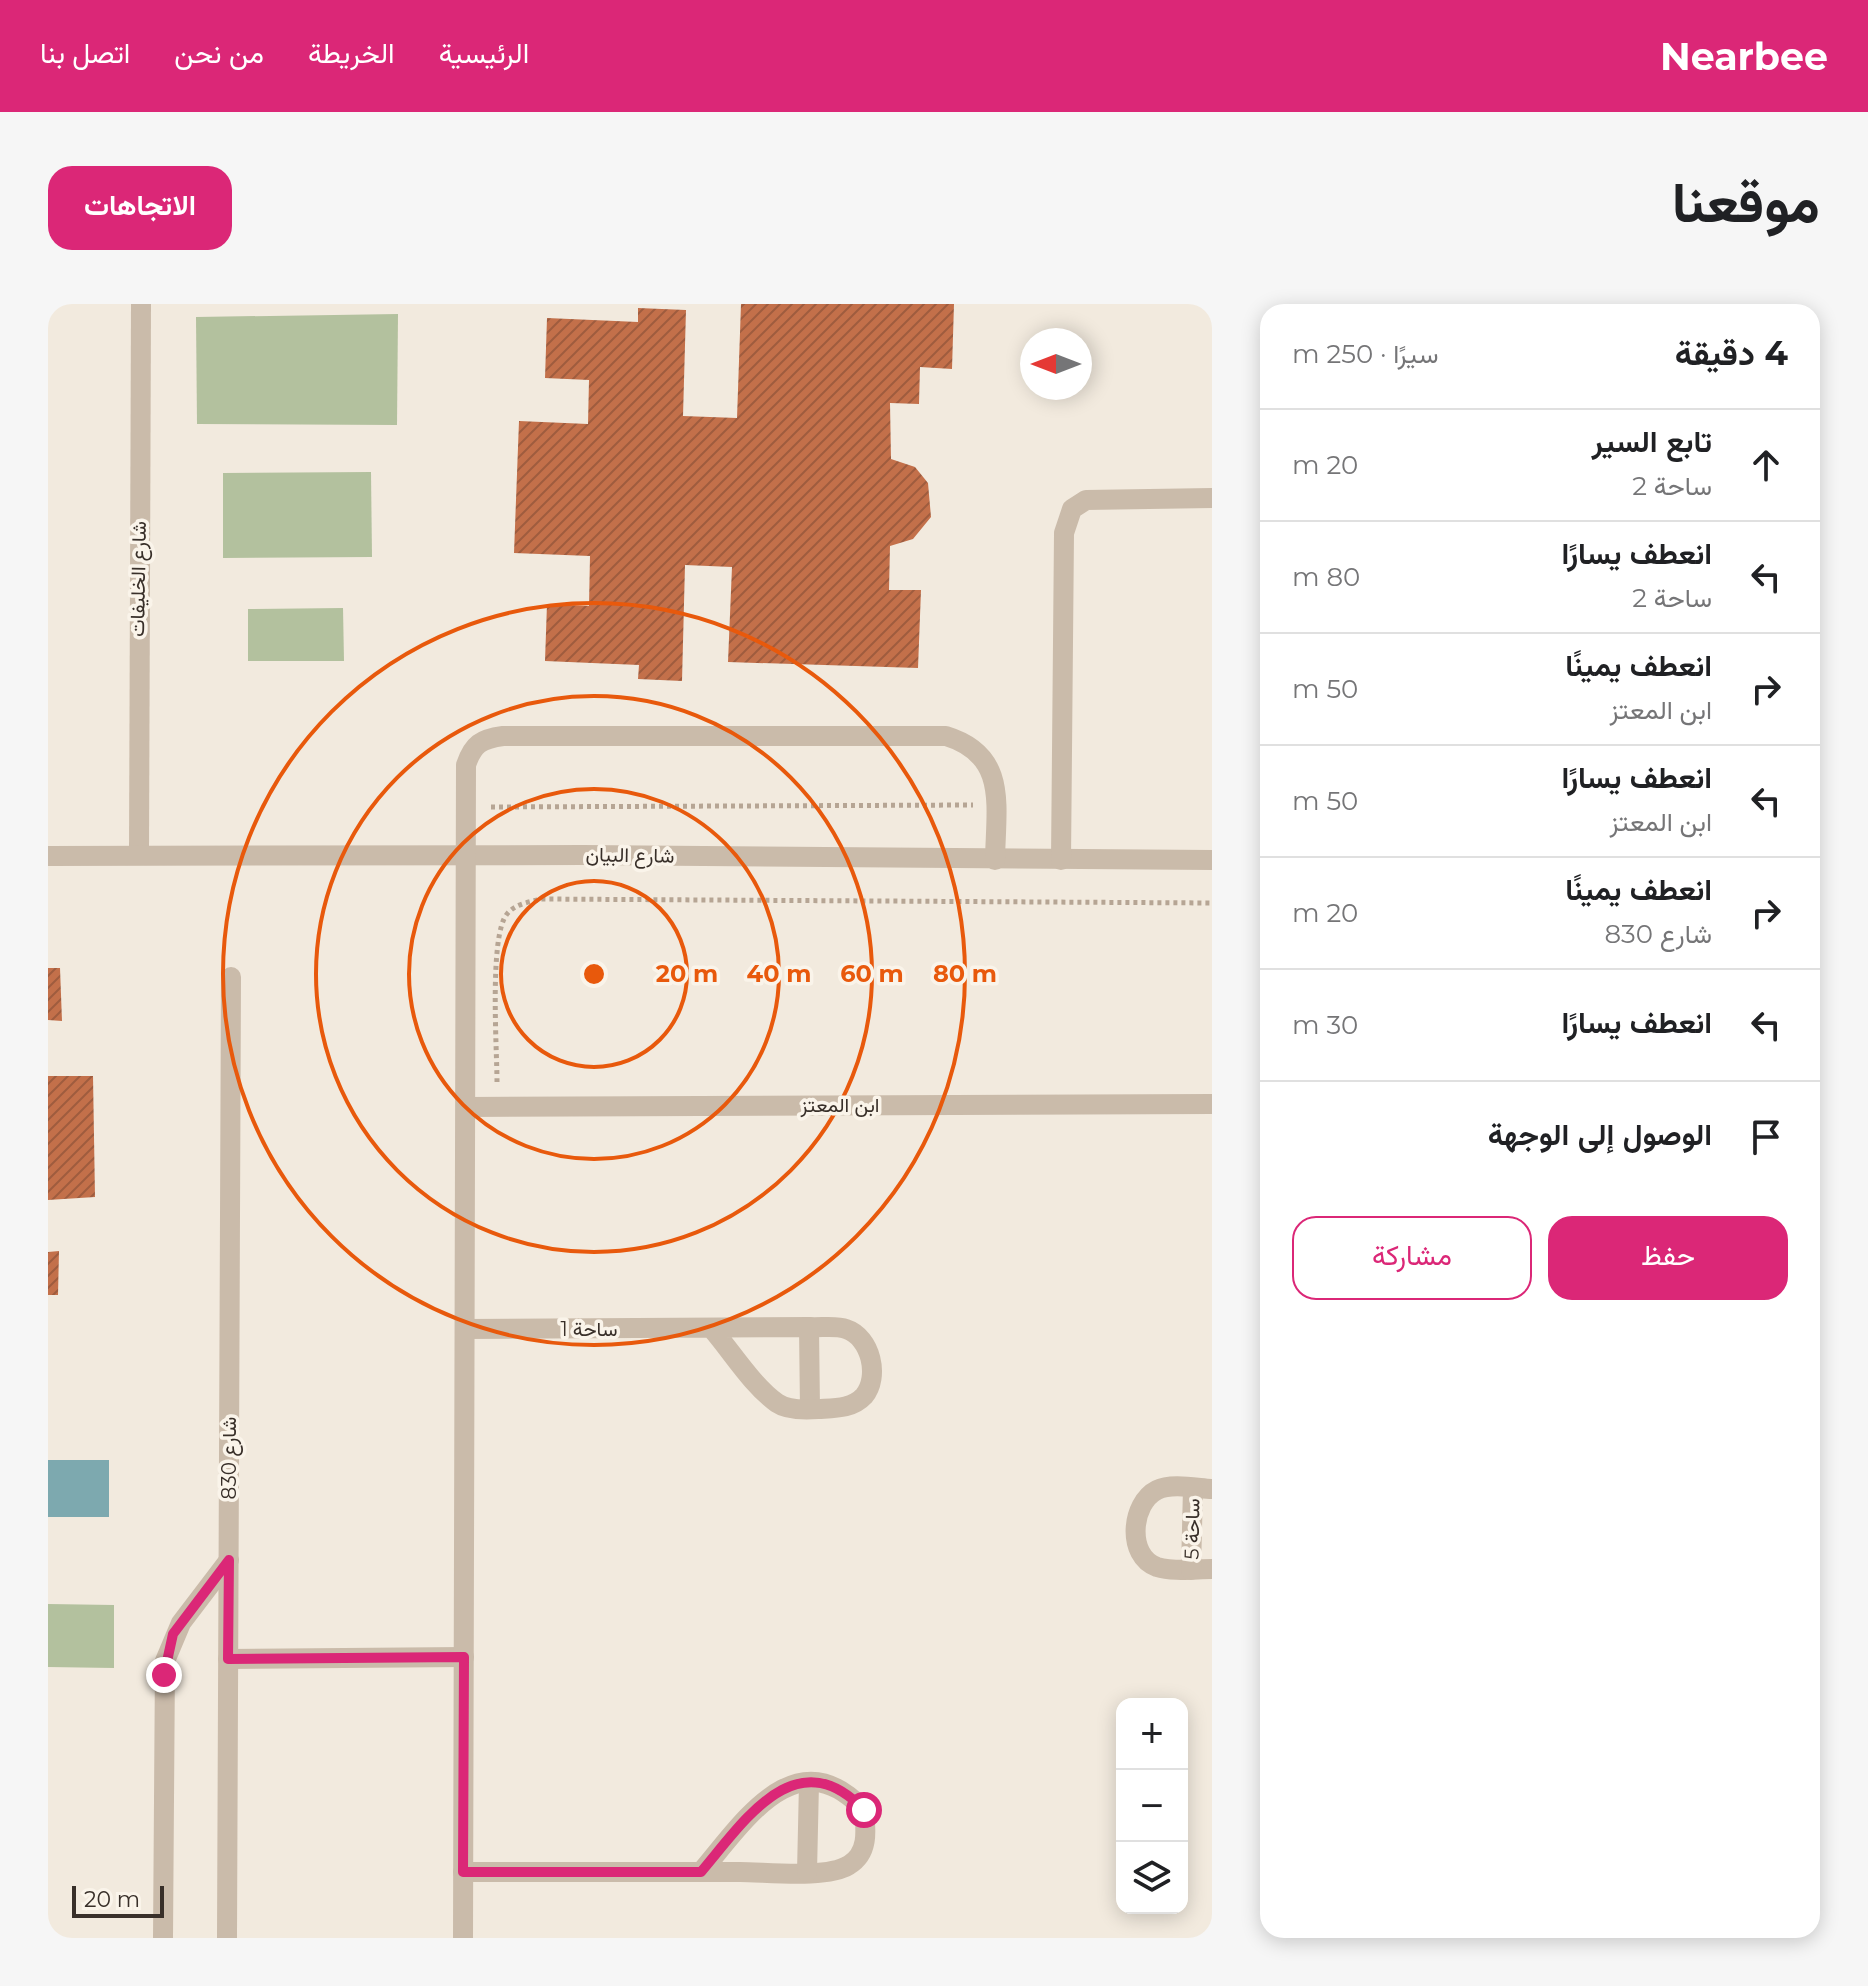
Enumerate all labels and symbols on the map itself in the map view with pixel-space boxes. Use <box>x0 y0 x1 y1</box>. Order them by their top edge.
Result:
north arrow <box>1020 328 1092 400</box>
street label: شارع الخليفات <box>125 521 153 637</box>
street label: شارع البيان <box>585 842 675 870</box>
text: 20 m <box>656 959 718 988</box>
text: 40 m <box>747 959 811 988</box>
text: 60 m <box>840 959 904 988</box>
text: 80 m <box>933 959 997 988</box>
centre of rings <box>580 960 608 988</box>
street label: ابن المعتز <box>800 1093 879 1118</box>
street label: ساحة 1 <box>560 1317 618 1341</box>
street label: شارع 830 <box>217 1417 243 1499</box>
street label: ساحة 5 <box>1179 1498 1205 1560</box>
route end <box>146 1657 182 1693</box>
route start <box>846 1792 882 1828</box>
scale bar <box>72 1882 164 1918</box>

